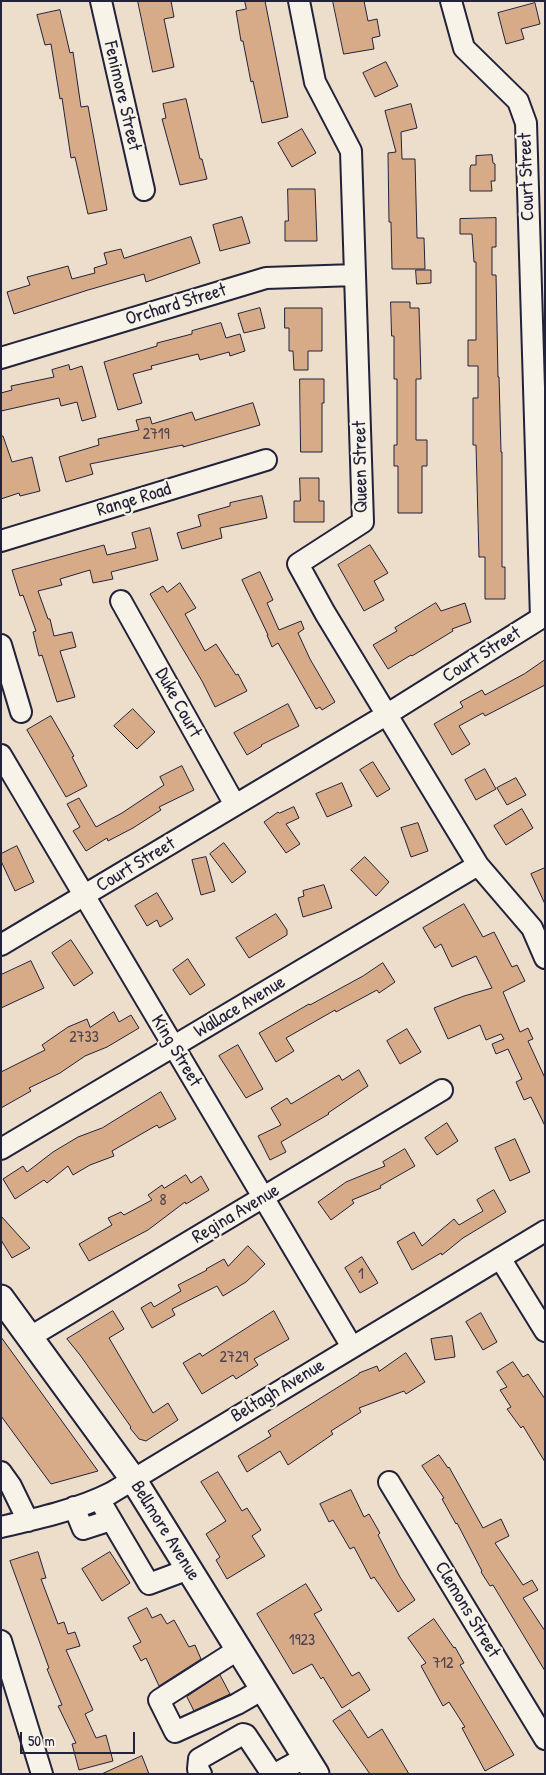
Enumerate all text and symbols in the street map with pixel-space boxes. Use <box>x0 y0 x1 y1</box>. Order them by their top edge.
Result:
street label: Fenimore Street <box>98 39 146 153</box>
street label: Court Street <box>514 133 540 221</box>
street label: Orchard Street <box>123 279 229 331</box>
street label: Queen Street <box>349 421 373 513</box>
house number: 2719 <box>142 425 170 445</box>
street label: Range Road <box>94 478 174 522</box>
street label: Court Street <box>439 622 525 688</box>
street label: Duke Court <box>150 664 206 742</box>
street label: Court Street <box>92 833 180 897</box>
street label: Wallace Avenue <box>190 971 290 1043</box>
street label: King Street <box>146 1011 206 1091</box>
house number: 2733 <box>69 1028 99 1048</box>
street label: Regina Avenue <box>188 1179 284 1249</box>
house number: 8 <box>160 1191 166 1211</box>
house number: 1 <box>358 1265 364 1285</box>
house number: 2729 <box>220 1348 248 1368</box>
street label: Beltagh Avenue <box>227 1354 329 1428</box>
street label: Bellmore Avenue <box>125 1477 205 1585</box>
street label: Clemons Street <box>429 1558 505 1662</box>
house number: 1923 <box>289 1631 315 1651</box>
house number: 712 <box>432 1654 454 1674</box>
scale bar <box>22 1722 138 1754</box>
text: 50 m <box>28 1730 55 1751</box>

